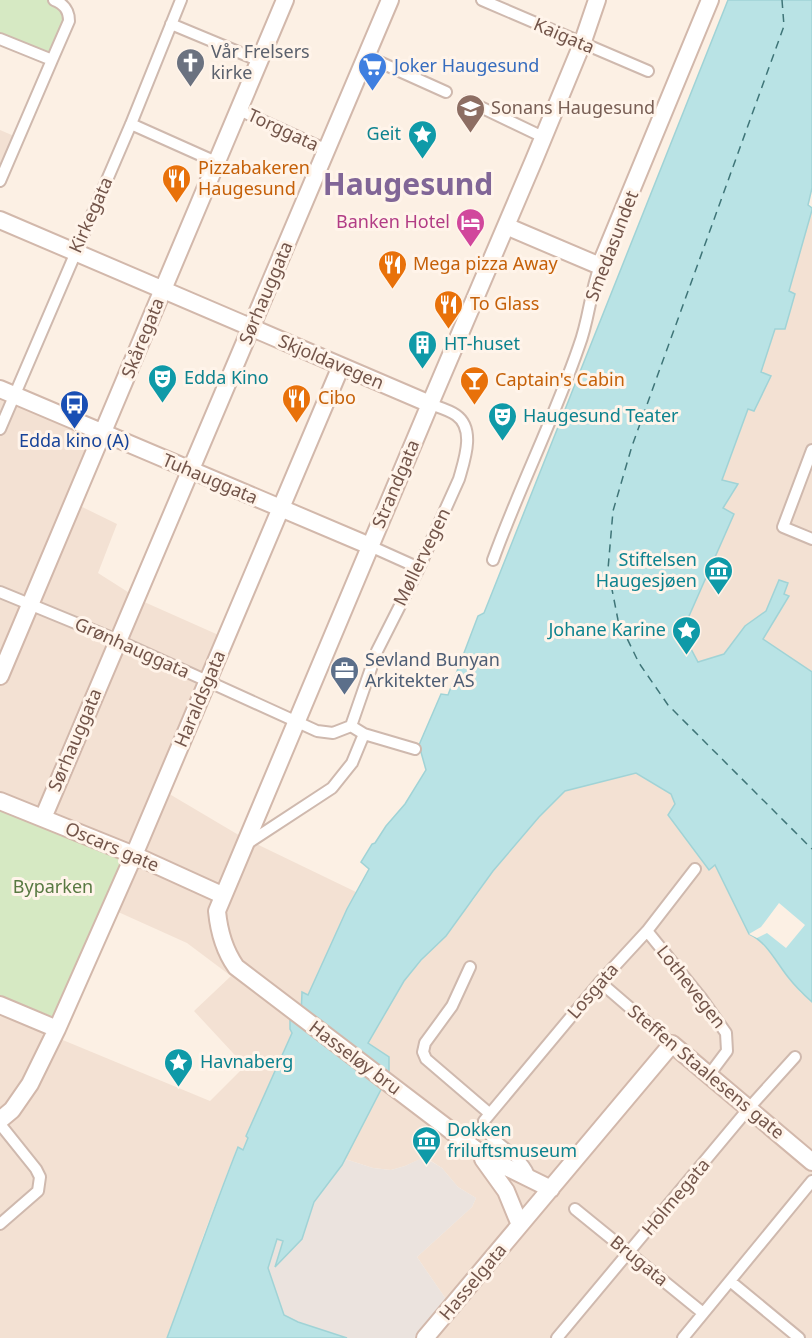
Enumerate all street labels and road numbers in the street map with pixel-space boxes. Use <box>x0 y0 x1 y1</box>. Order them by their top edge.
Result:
street label: Kaigata <box>530 12 598 59</box>
street label: Torggata <box>244 102 323 156</box>
street label: Kirkegata <box>63 173 117 256</box>
street label: Smedasundet <box>579 186 643 304</box>
street label: Sørhauggata <box>233 238 297 348</box>
street label: Skåregata <box>115 294 169 381</box>
street label: Skjoldavegen <box>275 328 388 394</box>
street label: Strandgata <box>366 436 424 531</box>
street label: Tuhauggata <box>159 447 262 509</box>
street label: Møllervegen <box>387 504 455 609</box>
street label: Grønhauggata <box>71 611 194 683</box>
street label: Haraldsgata <box>168 647 230 751</box>
street label: Sørhauggata <box>42 685 106 795</box>
street label: Oscars gate <box>62 815 163 877</box>
street label: Lothevegen <box>652 940 732 1033</box>
street label: Losgata <box>561 957 623 1023</box>
street label: Steffen Staalesens gate <box>623 999 790 1144</box>
street label: Hasseløy bru <box>305 1015 407 1100</box>
street label: Holmegata <box>636 1153 715 1240</box>
street label: Brugata <box>606 1229 674 1291</box>
street label: Hasselgata <box>433 1238 511 1325</box>

